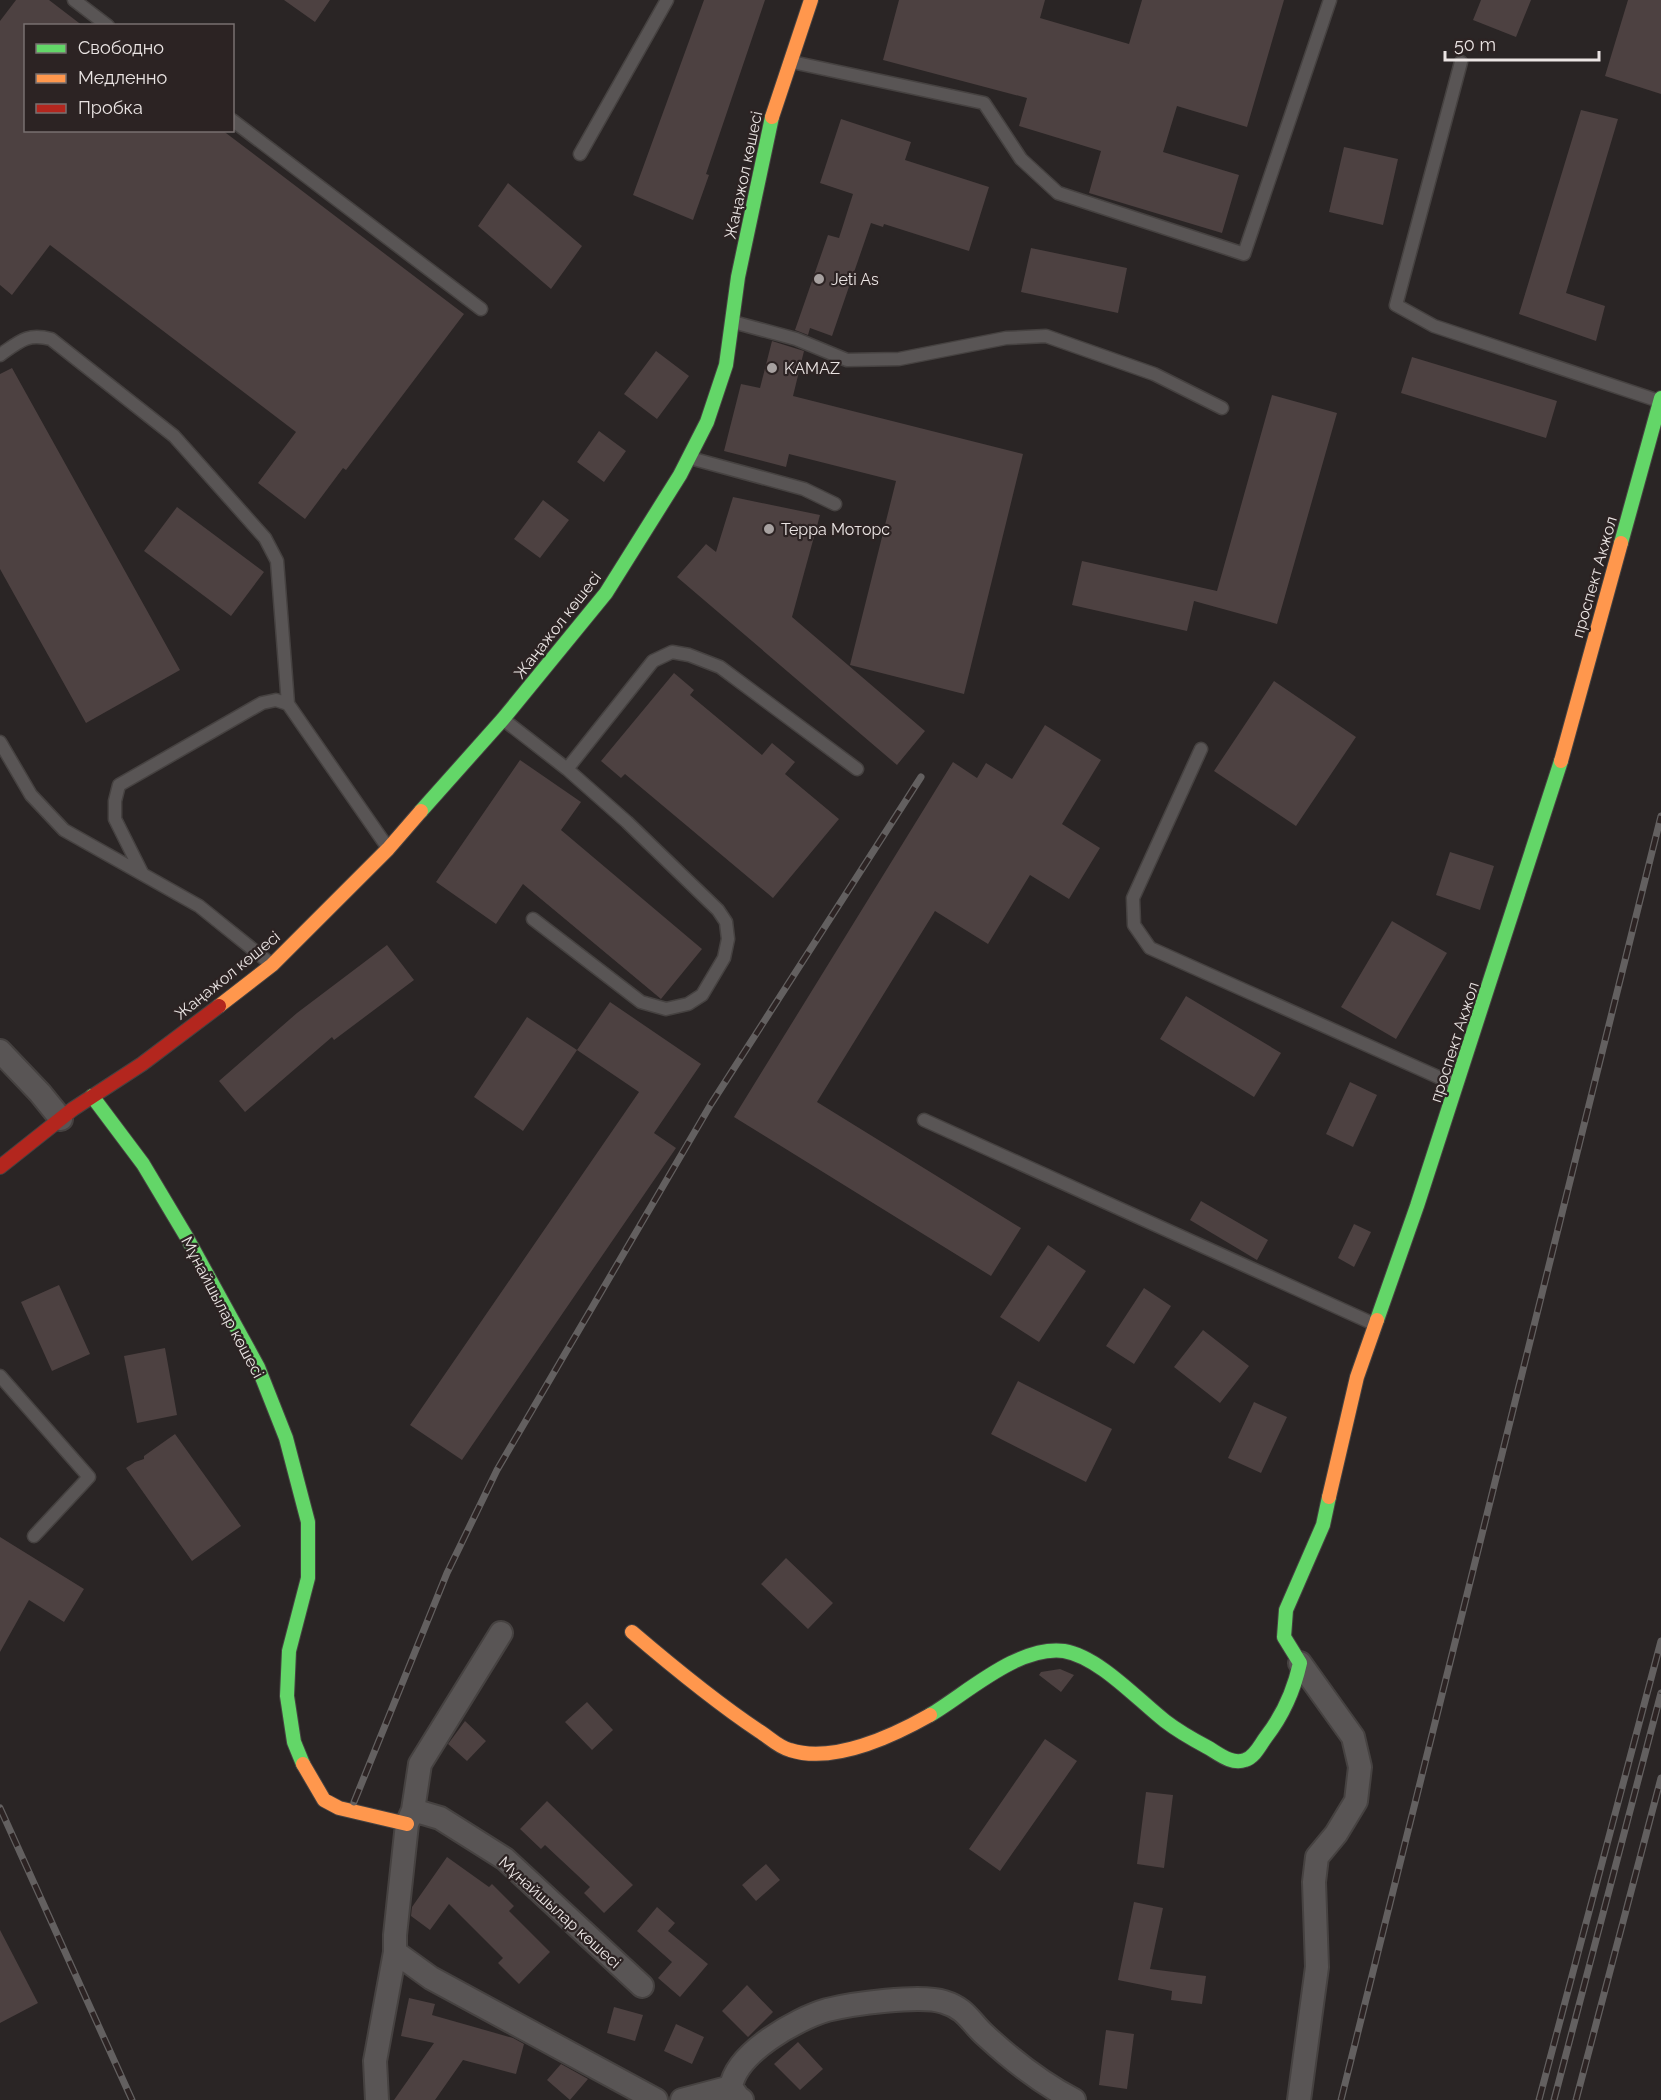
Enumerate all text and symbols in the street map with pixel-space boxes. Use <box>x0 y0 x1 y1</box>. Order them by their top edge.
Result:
legend <box>24 24 234 132</box>
scale bar <box>1445 24 1600 62</box>
text: 50 m <box>1454 34 1496 55</box>
text: Свободно <box>78 37 164 58</box>
text: Медленно <box>78 67 167 88</box>
text: Пробка <box>78 97 143 118</box>
street label: Жаңажол көшесі <box>721 109 766 241</box>
place label: Jeti As <box>831 270 879 289</box>
marker: Jeti As <box>812 272 826 286</box>
place label: KAMAZ <box>784 359 840 378</box>
marker: KAMAZ <box>765 361 779 375</box>
street label: проспект Акжол <box>1568 514 1621 640</box>
place label: Терра Моторс <box>781 520 890 539</box>
marker: Терра Моторс <box>762 522 776 536</box>
street label: Жаңажол көшесі <box>510 568 605 682</box>
street label: Жаңажол көшесі <box>171 927 284 1024</box>
street label: проспект Акжол <box>1426 979 1483 1105</box>
street label: Мұнайшылар көшесі <box>177 1233 268 1381</box>
street label: Мұнайшылар көшесі <box>495 1853 625 1972</box>

